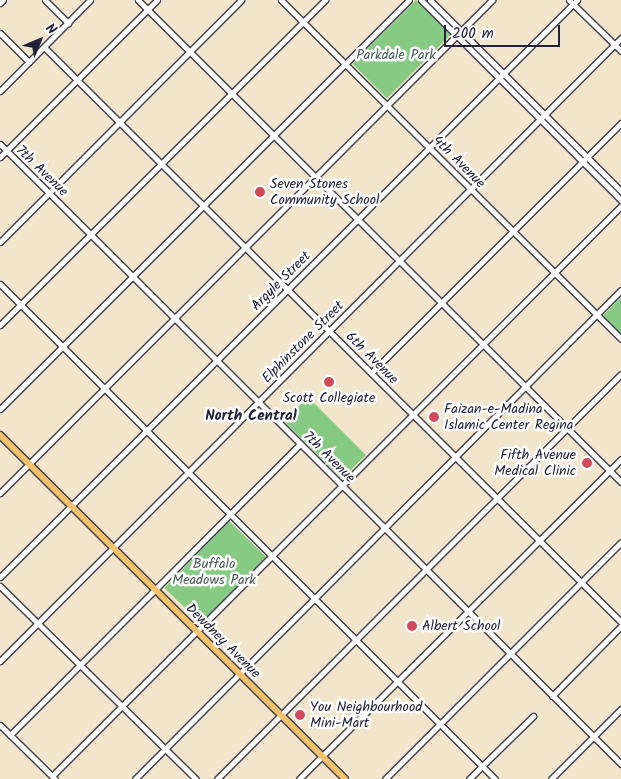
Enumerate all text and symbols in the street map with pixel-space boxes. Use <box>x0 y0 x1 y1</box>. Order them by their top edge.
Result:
north arrow <box>15 15 65 65</box>
scale bar <box>446 15 562 47</box>
text: N <box>40 18 62 40</box>
text: 200 m <box>452 22 494 46</box>
park label: Parkdale Park <box>356 47 436 63</box>
street label: 4th Avenue <box>429 132 489 192</box>
street label: 7th Avenue <box>12 142 72 200</box>
place label: Seven Stones Community School <box>270 176 379 208</box>
marker: Seven Stones Community School <box>254 186 266 198</box>
street label: Argyle Street <box>248 248 314 314</box>
street label: Elphinstone Street <box>258 297 348 387</box>
street label: 6th Avenue <box>342 328 402 388</box>
marker: Scott Collegiate <box>323 376 335 388</box>
place label: Scott Collegiate <box>283 390 375 406</box>
place label: Faizan-e-Madina Islamic Center Regina <box>444 401 573 434</box>
district label: North Central <box>205 408 297 426</box>
marker: Faizan-e-Madina Islamic Center Regina <box>428 411 440 423</box>
street label: 7th Avenue <box>300 428 358 486</box>
place label: Fifth Avenue Medical Clinic <box>494 447 576 480</box>
marker: Fifth Avenue Medical Clinic <box>580 456 594 470</box>
park label: Buffalo Meadows Park <box>172 556 256 588</box>
street label: Dewdney Avenue <box>182 600 264 682</box>
place label: Albert School <box>422 618 501 634</box>
marker: Albert School <box>406 620 418 632</box>
place label: You Neighbourhood Mini-Mart <box>310 699 422 732</box>
marker: You Neighbourhood Mini-Mart <box>294 709 306 721</box>

